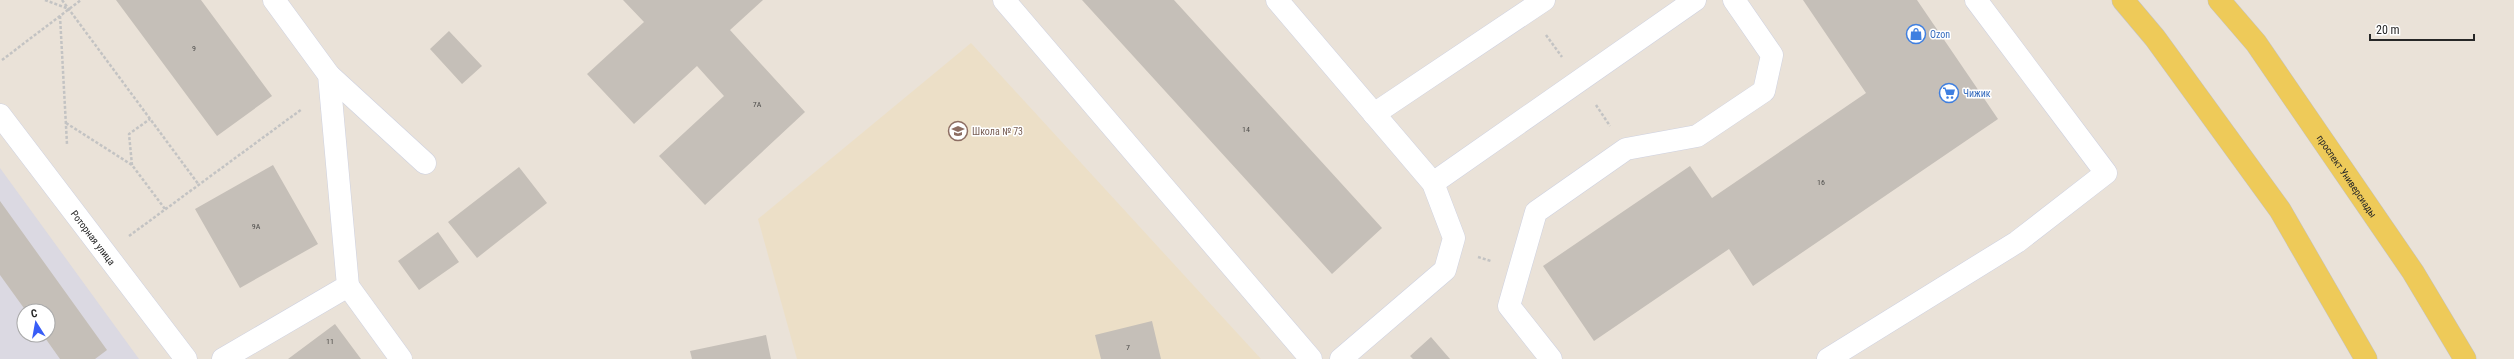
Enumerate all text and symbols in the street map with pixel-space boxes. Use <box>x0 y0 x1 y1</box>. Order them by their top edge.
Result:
scale bar <box>2370 16 2474 42</box>
shop icon: Ozon <box>1905 23 1927 45</box>
text: 20 m <box>2376 23 2400 37</box>
place label: Ozon <box>1930 29 1950 40</box>
house number: 9 <box>192 44 196 53</box>
supermarket icon: Чижик <box>1938 82 1960 104</box>
place label: Чижик <box>1963 88 1991 99</box>
house number: 7А <box>753 100 762 109</box>
school or university icon: Школа № 73 <box>947 120 969 142</box>
house number: 14 <box>1242 125 1250 134</box>
place label: Школа № 73 <box>972 126 1023 137</box>
street label: проспект Универсиады <box>2315 133 2379 219</box>
house number: 16 <box>1817 178 1825 187</box>
street label: Роторная улица <box>69 208 118 267</box>
house number: 9А <box>252 222 261 231</box>
north arrow <box>16 303 56 343</box>
text: С <box>30 307 39 321</box>
house number: 11 <box>326 337 334 346</box>
house number: 7 <box>1126 343 1130 352</box>

